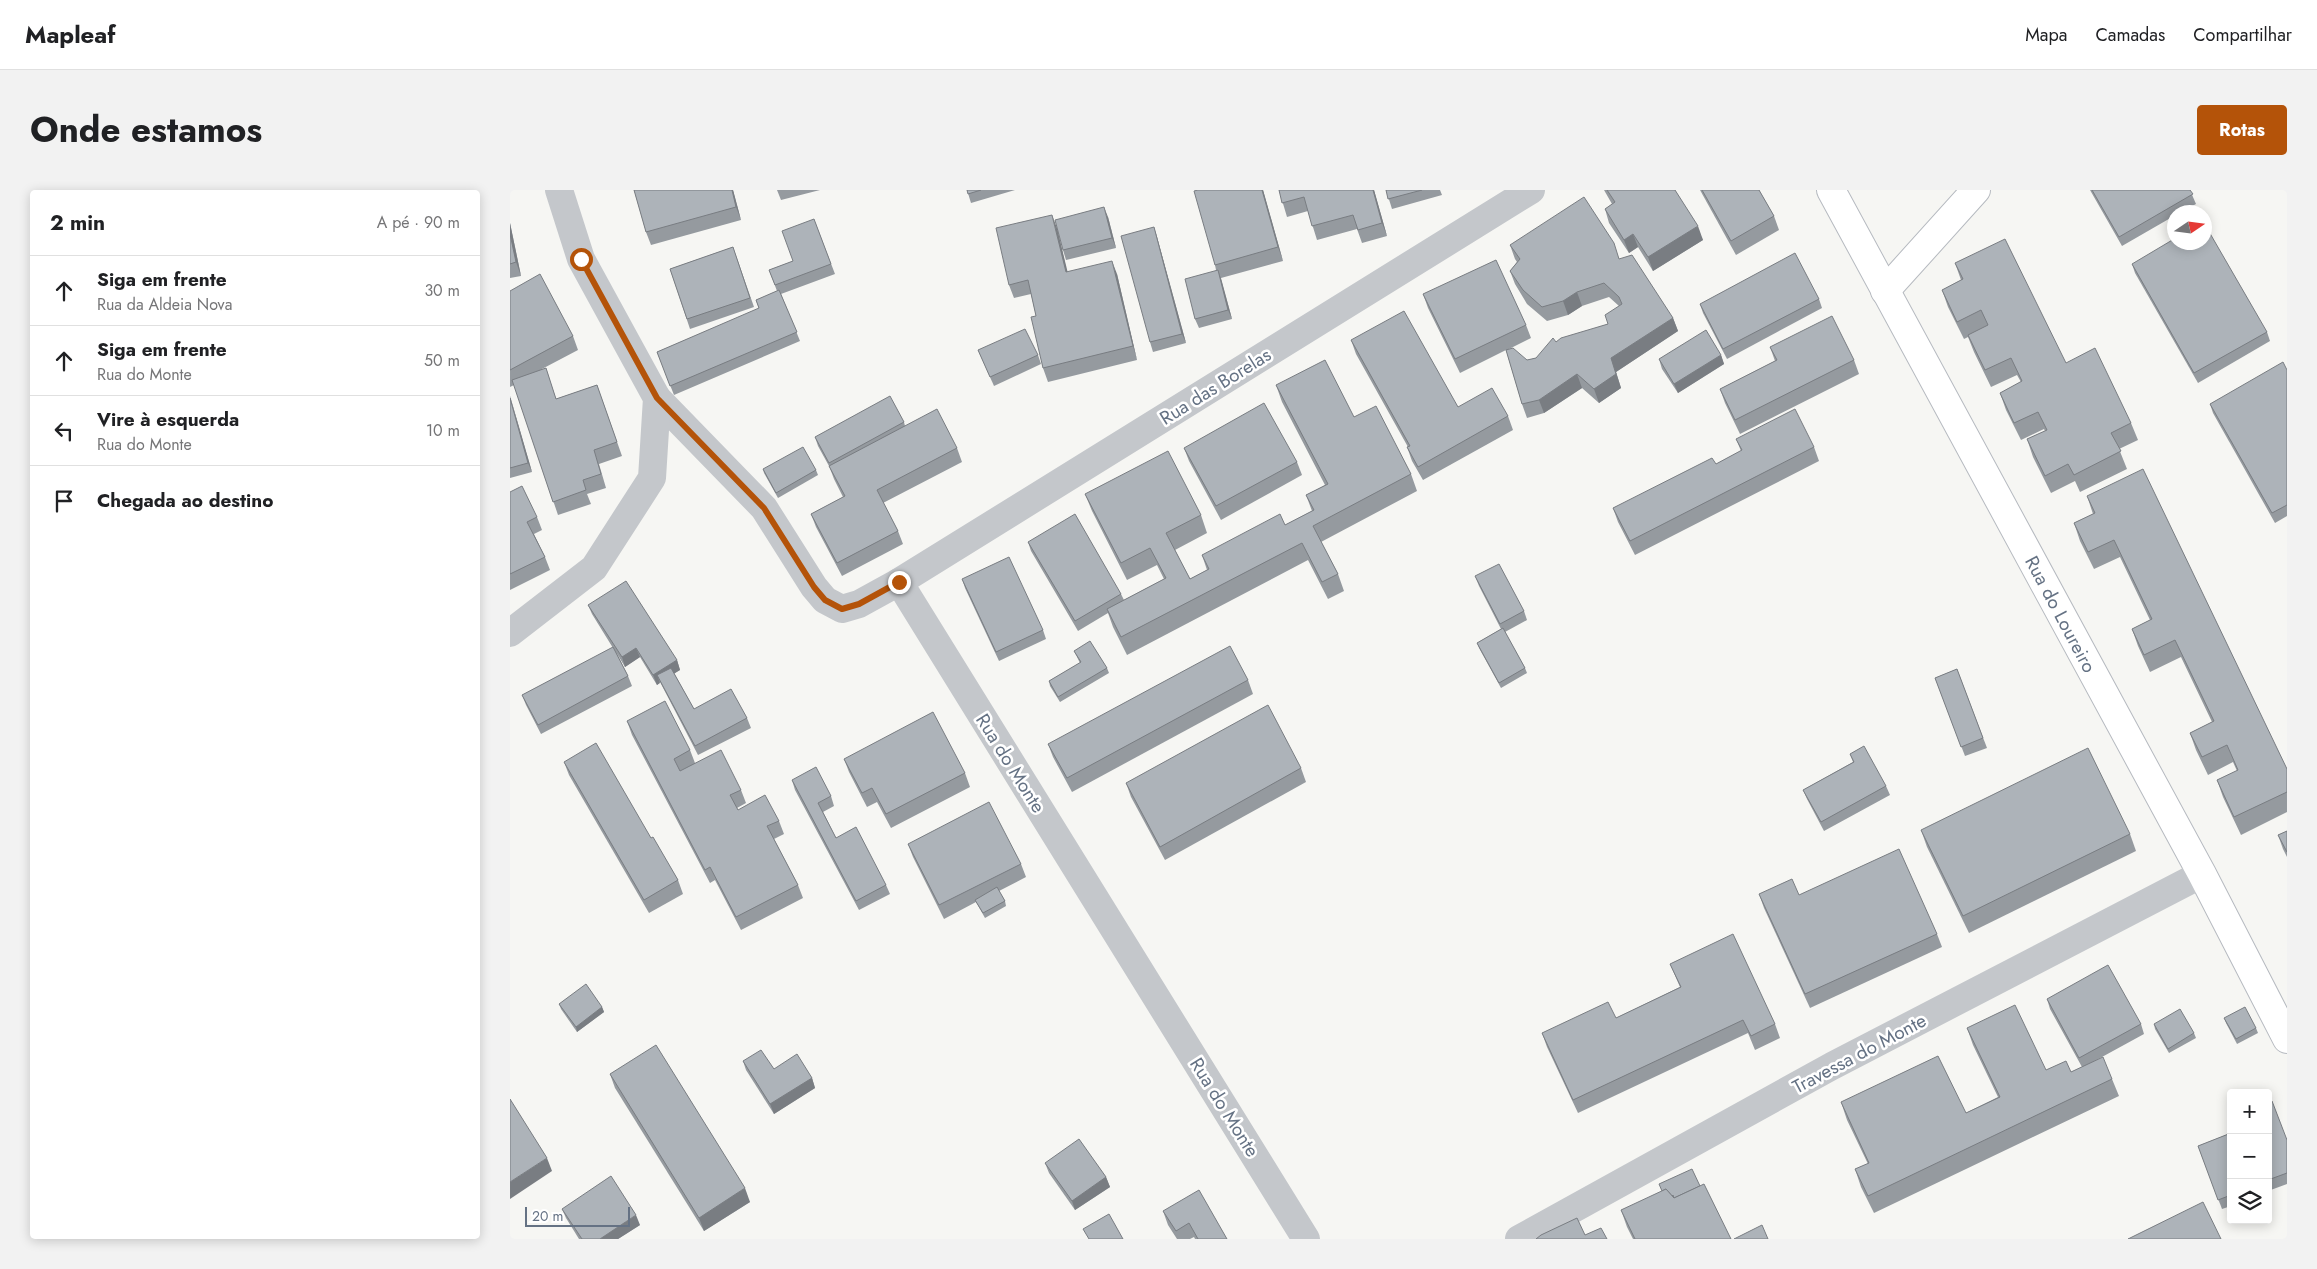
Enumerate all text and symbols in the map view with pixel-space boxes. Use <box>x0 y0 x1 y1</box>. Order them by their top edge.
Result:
text: Mapleaf <box>25 17 116 52</box>
text: Mapa <box>2025 22 2067 48</box>
text: Camadas <box>2095 22 2165 48</box>
text: Compartilhar <box>2193 22 2292 48</box>
text: Onde estamos <box>30 105 262 155</box>
button: Rotas <box>2197 105 2287 155</box>
north arrow <box>2167 205 2212 250</box>
text: 2 min <box>50 208 105 238</box>
text: A pé · 90 m <box>377 211 460 234</box>
route start <box>570 248 593 271</box>
text: Siga em frente <box>97 266 227 293</box>
icon: ahead <box>50 277 78 305</box>
text: 30 m <box>424 279 460 302</box>
text: Rua da Aldeia Nova <box>97 293 232 316</box>
text: Siga em frente <box>97 336 227 363</box>
street label: Rua das Borelas <box>1154 341 1277 432</box>
icon: ahead <box>50 347 78 375</box>
text: 50 m <box>424 349 460 372</box>
text: Rua do Monte <box>97 363 192 386</box>
text: Vire à esquerda <box>97 406 239 433</box>
icon: left <box>50 417 78 445</box>
text: 10 m <box>426 419 460 442</box>
text: Rua do Monte <box>97 433 192 456</box>
icon: arrive <box>50 487 78 515</box>
text: Chegada ao destino <box>97 487 273 514</box>
street label: Rua do Loureiro <box>2018 551 2103 677</box>
route end <box>888 571 911 594</box>
street label: Rua do Monte <box>969 708 1052 818</box>
street label: Travessa do Monte <box>1788 1007 1931 1100</box>
street label: Rua do Monte <box>1183 1052 1266 1162</box>
map controls <box>2227 1089 2272 1224</box>
button: + <box>2227 1089 2272 1134</box>
button: − <box>2227 1134 2272 1179</box>
button: layers <box>2227 1179 2272 1224</box>
scale bar <box>525 1204 630 1227</box>
text: 20 m <box>532 1206 564 1226</box>

